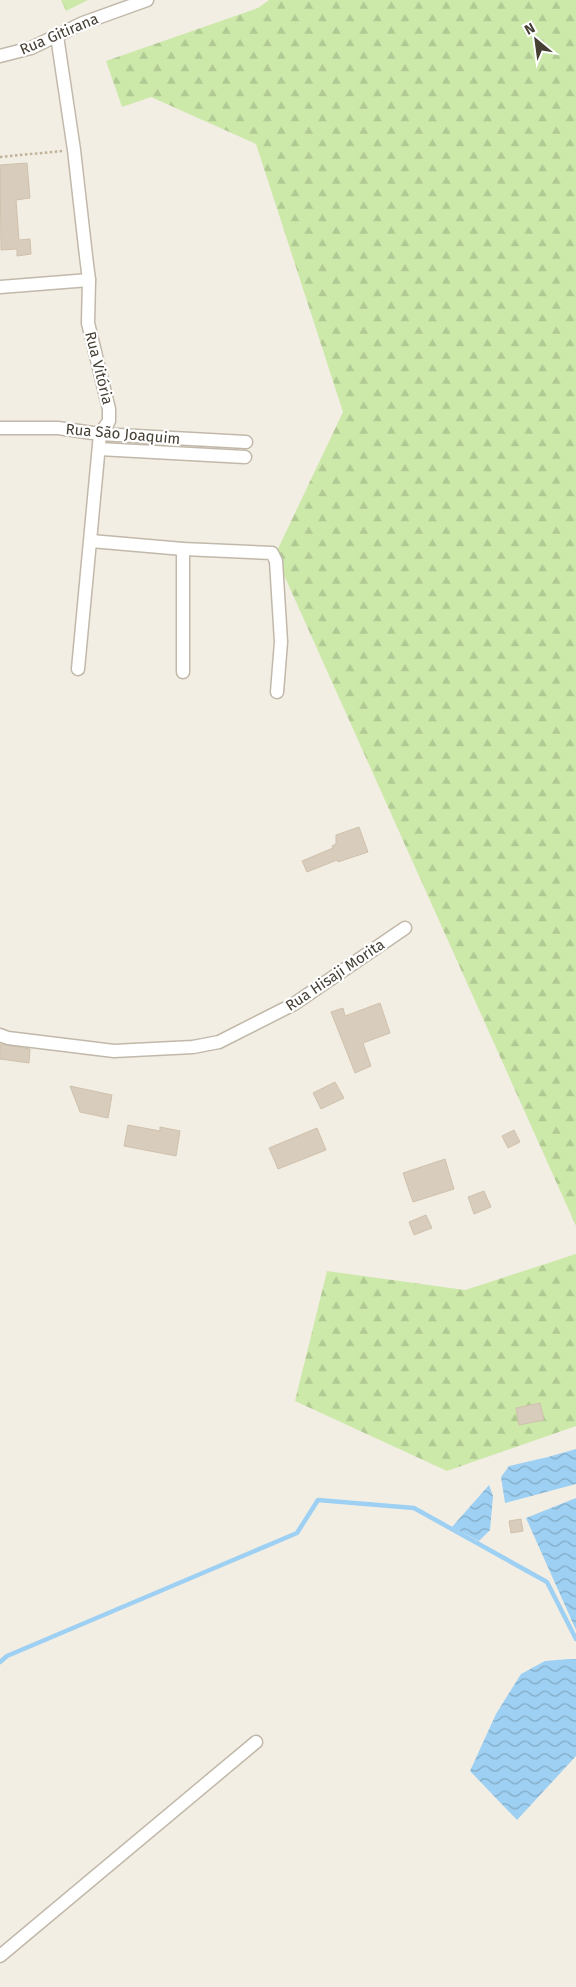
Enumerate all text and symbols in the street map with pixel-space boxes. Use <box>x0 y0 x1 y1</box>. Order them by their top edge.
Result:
street label: Rua Gitirana <box>17 9 101 59</box>
north arrow <box>511 15 561 65</box>
text: N <box>522 19 538 39</box>
street label: Rua Vitória <box>81 330 117 406</box>
street label: Rua São Joaquim <box>65 420 181 448</box>
street label: Rua Hisaji Morita <box>282 935 388 1015</box>

